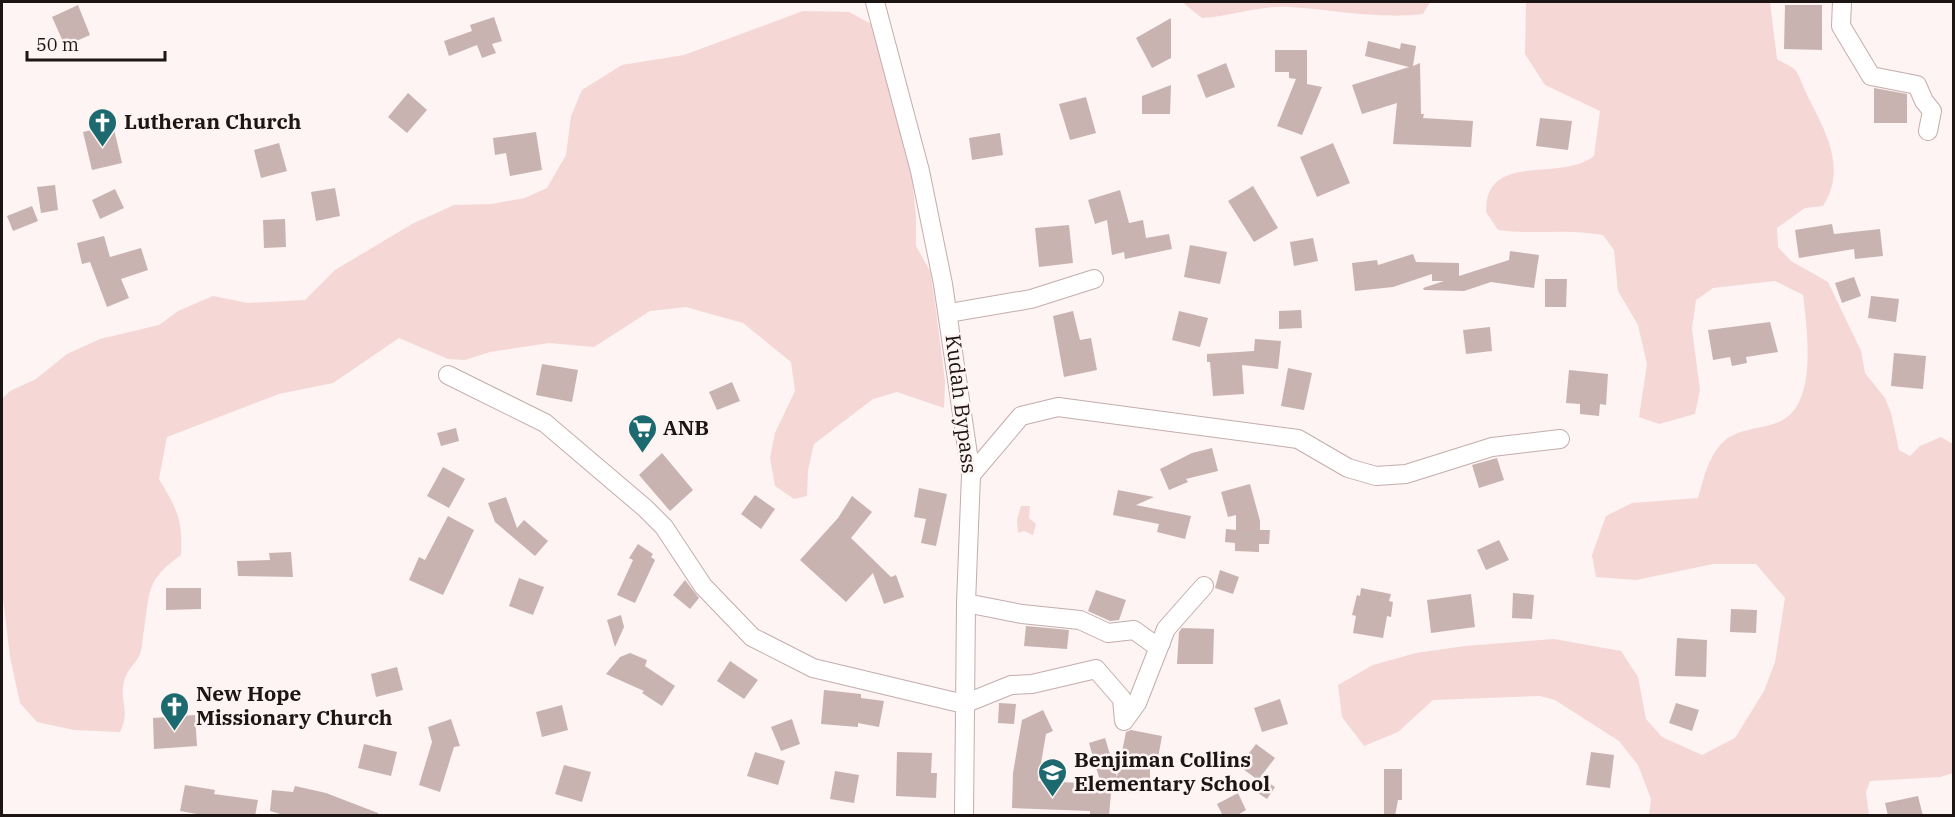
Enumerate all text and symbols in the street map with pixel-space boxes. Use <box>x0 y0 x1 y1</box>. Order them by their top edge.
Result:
scale bar <box>27 24 165 62</box>
text: 50 m <box>36 33 79 56</box>
church icon: Lutheran Church <box>87 106 119 148</box>
place label: Lutheran Church <box>124 107 302 135</box>
street label: Kudah Bypass <box>940 333 984 475</box>
supermarket icon: ANB <box>626 412 658 454</box>
place label: ANB <box>663 413 709 441</box>
place label: New Hope Missionary Church <box>196 679 393 731</box>
church icon: New Hope Missionary Church <box>159 690 191 732</box>
place label: Benjiman Collins Elementary School <box>1074 745 1270 797</box>
school or university icon: Benjiman Collins Elementary School <box>1037 756 1069 798</box>

